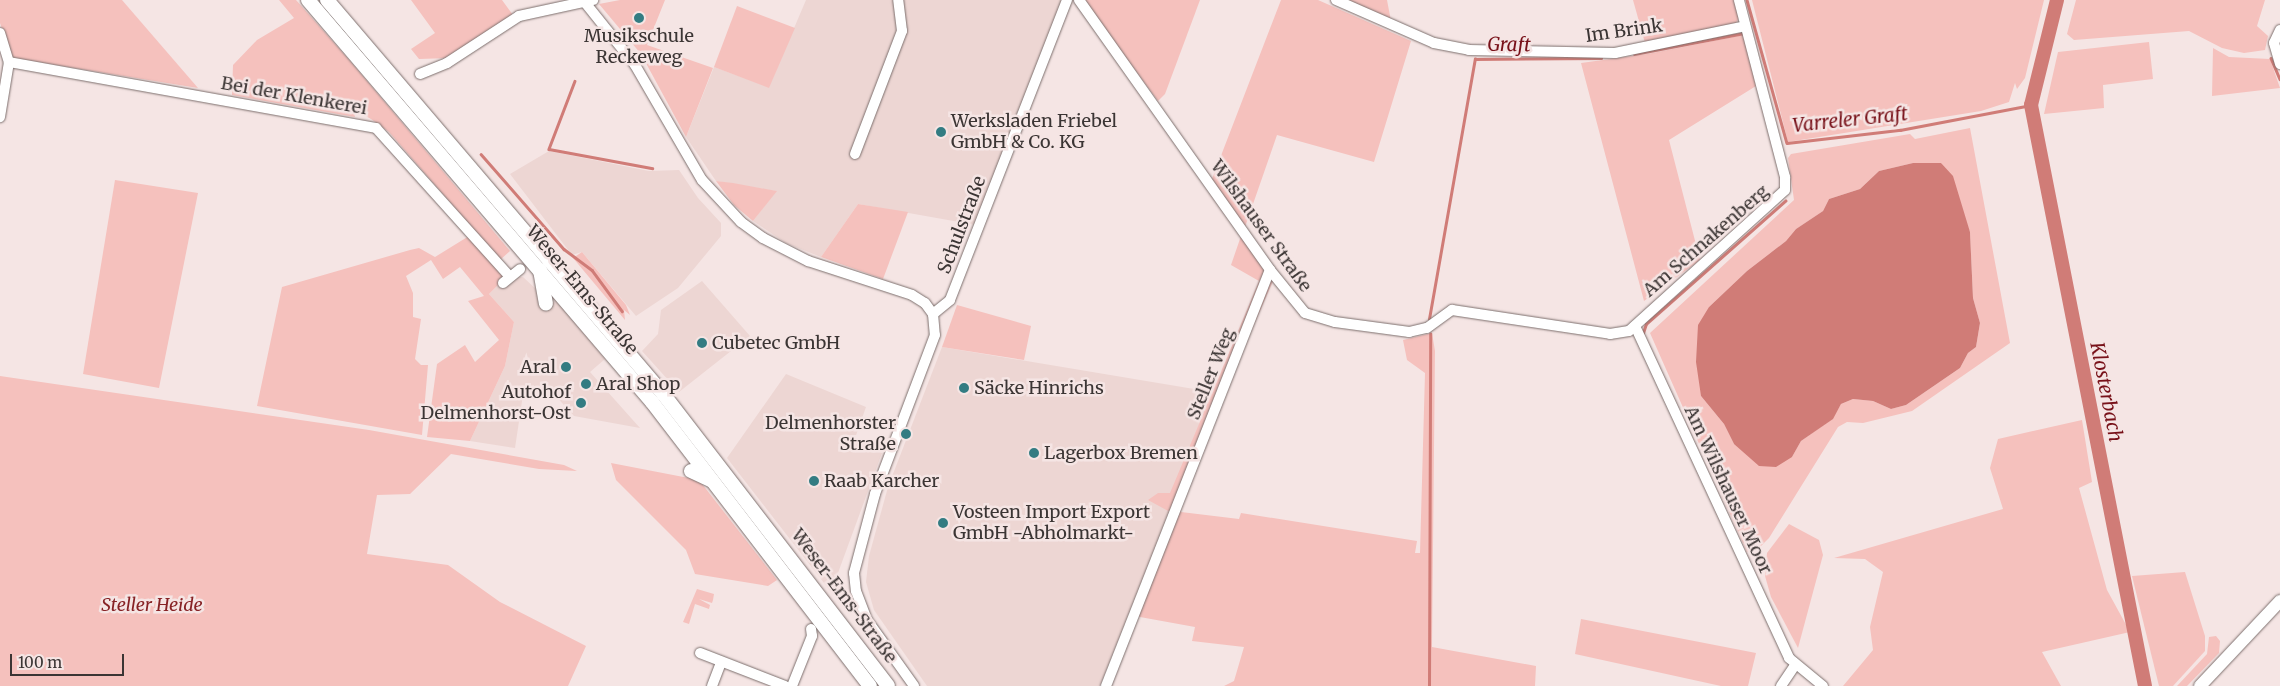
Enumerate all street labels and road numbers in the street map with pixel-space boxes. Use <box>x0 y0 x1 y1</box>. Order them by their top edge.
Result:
street label: Im Brink <box>1584 15 1664 47</box>
street label: Bei der Klenkerei <box>219 73 369 119</box>
street label: Wilshauser Straße <box>1206 156 1316 296</box>
street label: Schulstraße <box>933 173 991 277</box>
street label: Am Schnakenberg <box>1639 181 1773 301</box>
street label: Weser-Ems-Straße <box>522 221 642 359</box>
street label: Steller Weg <box>1183 325 1239 423</box>
street label: Am Wilshauser Moor <box>1680 403 1776 577</box>
street label: Weser-Ems-Straße <box>787 525 901 667</box>

